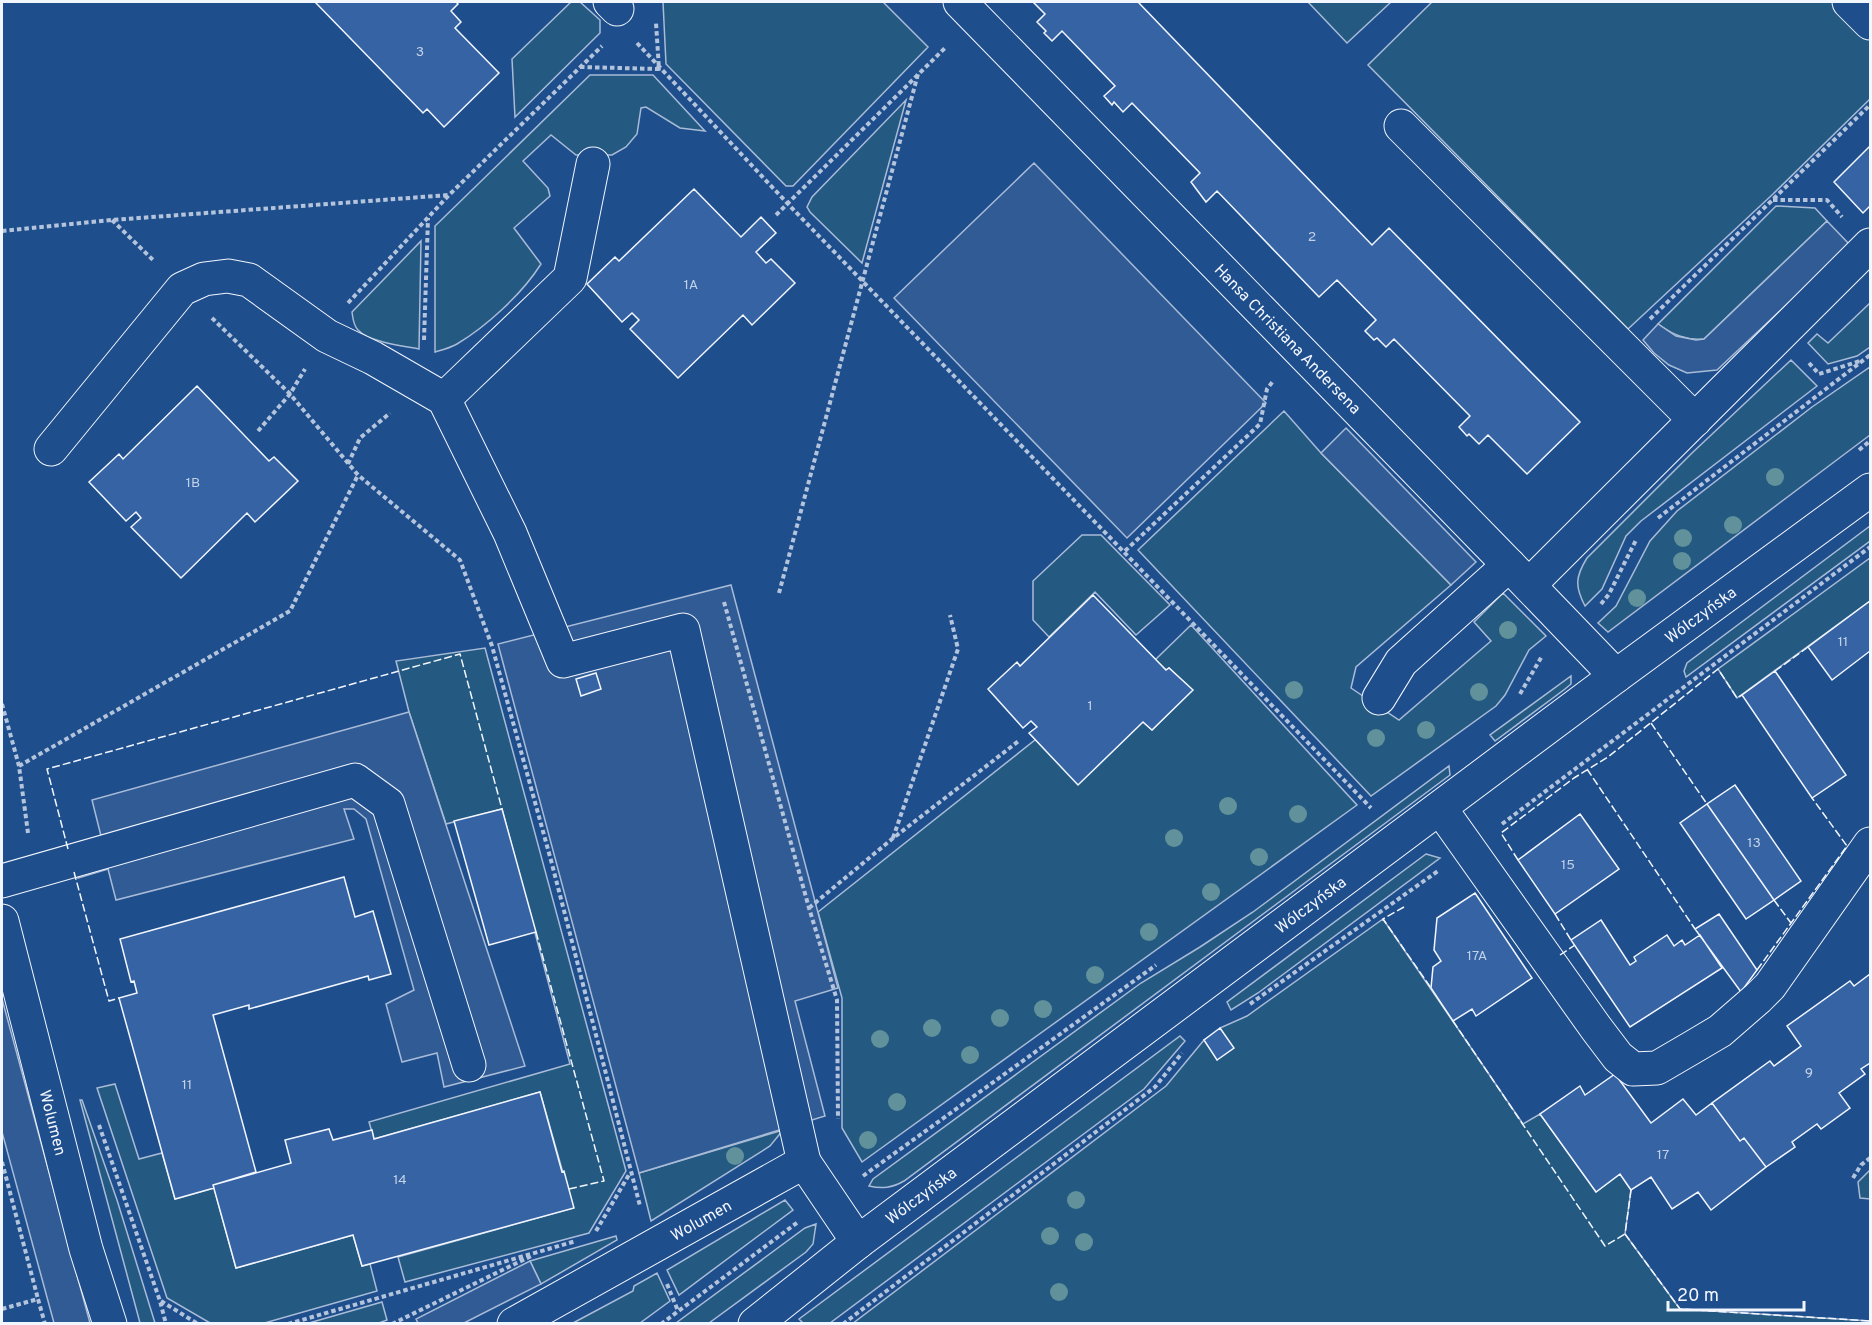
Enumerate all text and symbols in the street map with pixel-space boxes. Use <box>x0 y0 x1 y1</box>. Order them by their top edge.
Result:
house number: 3 <box>416 44 424 61</box>
house number: 2 <box>1308 229 1316 246</box>
street label: Hansa Christiana Andersena <box>1209 261 1364 419</box>
house number: 1A <box>684 277 698 294</box>
house number: 1B <box>186 475 200 492</box>
street label: Wólczyńska <box>1662 583 1741 649</box>
house number: 11 <box>1838 634 1848 651</box>
house number: 1 <box>1087 698 1093 715</box>
house number: 13 <box>1747 835 1761 852</box>
house number: 15 <box>1561 857 1575 874</box>
street label: Wólczyńska <box>1272 873 1351 939</box>
house number: 17A <box>1467 948 1487 965</box>
house number: 9 <box>1805 1065 1813 1082</box>
house number: 11 <box>182 1077 192 1094</box>
street label: Wolumen <box>34 1088 70 1158</box>
house number: 17 <box>1657 1147 1669 1164</box>
street label: Wólczyńska <box>882 1164 961 1230</box>
house number: 14 <box>393 1172 407 1189</box>
street label: Wolumen <box>668 1196 736 1246</box>
scale bar <box>1668 1274 1804 1312</box>
text: 20 m <box>1677 1285 1719 1308</box>

